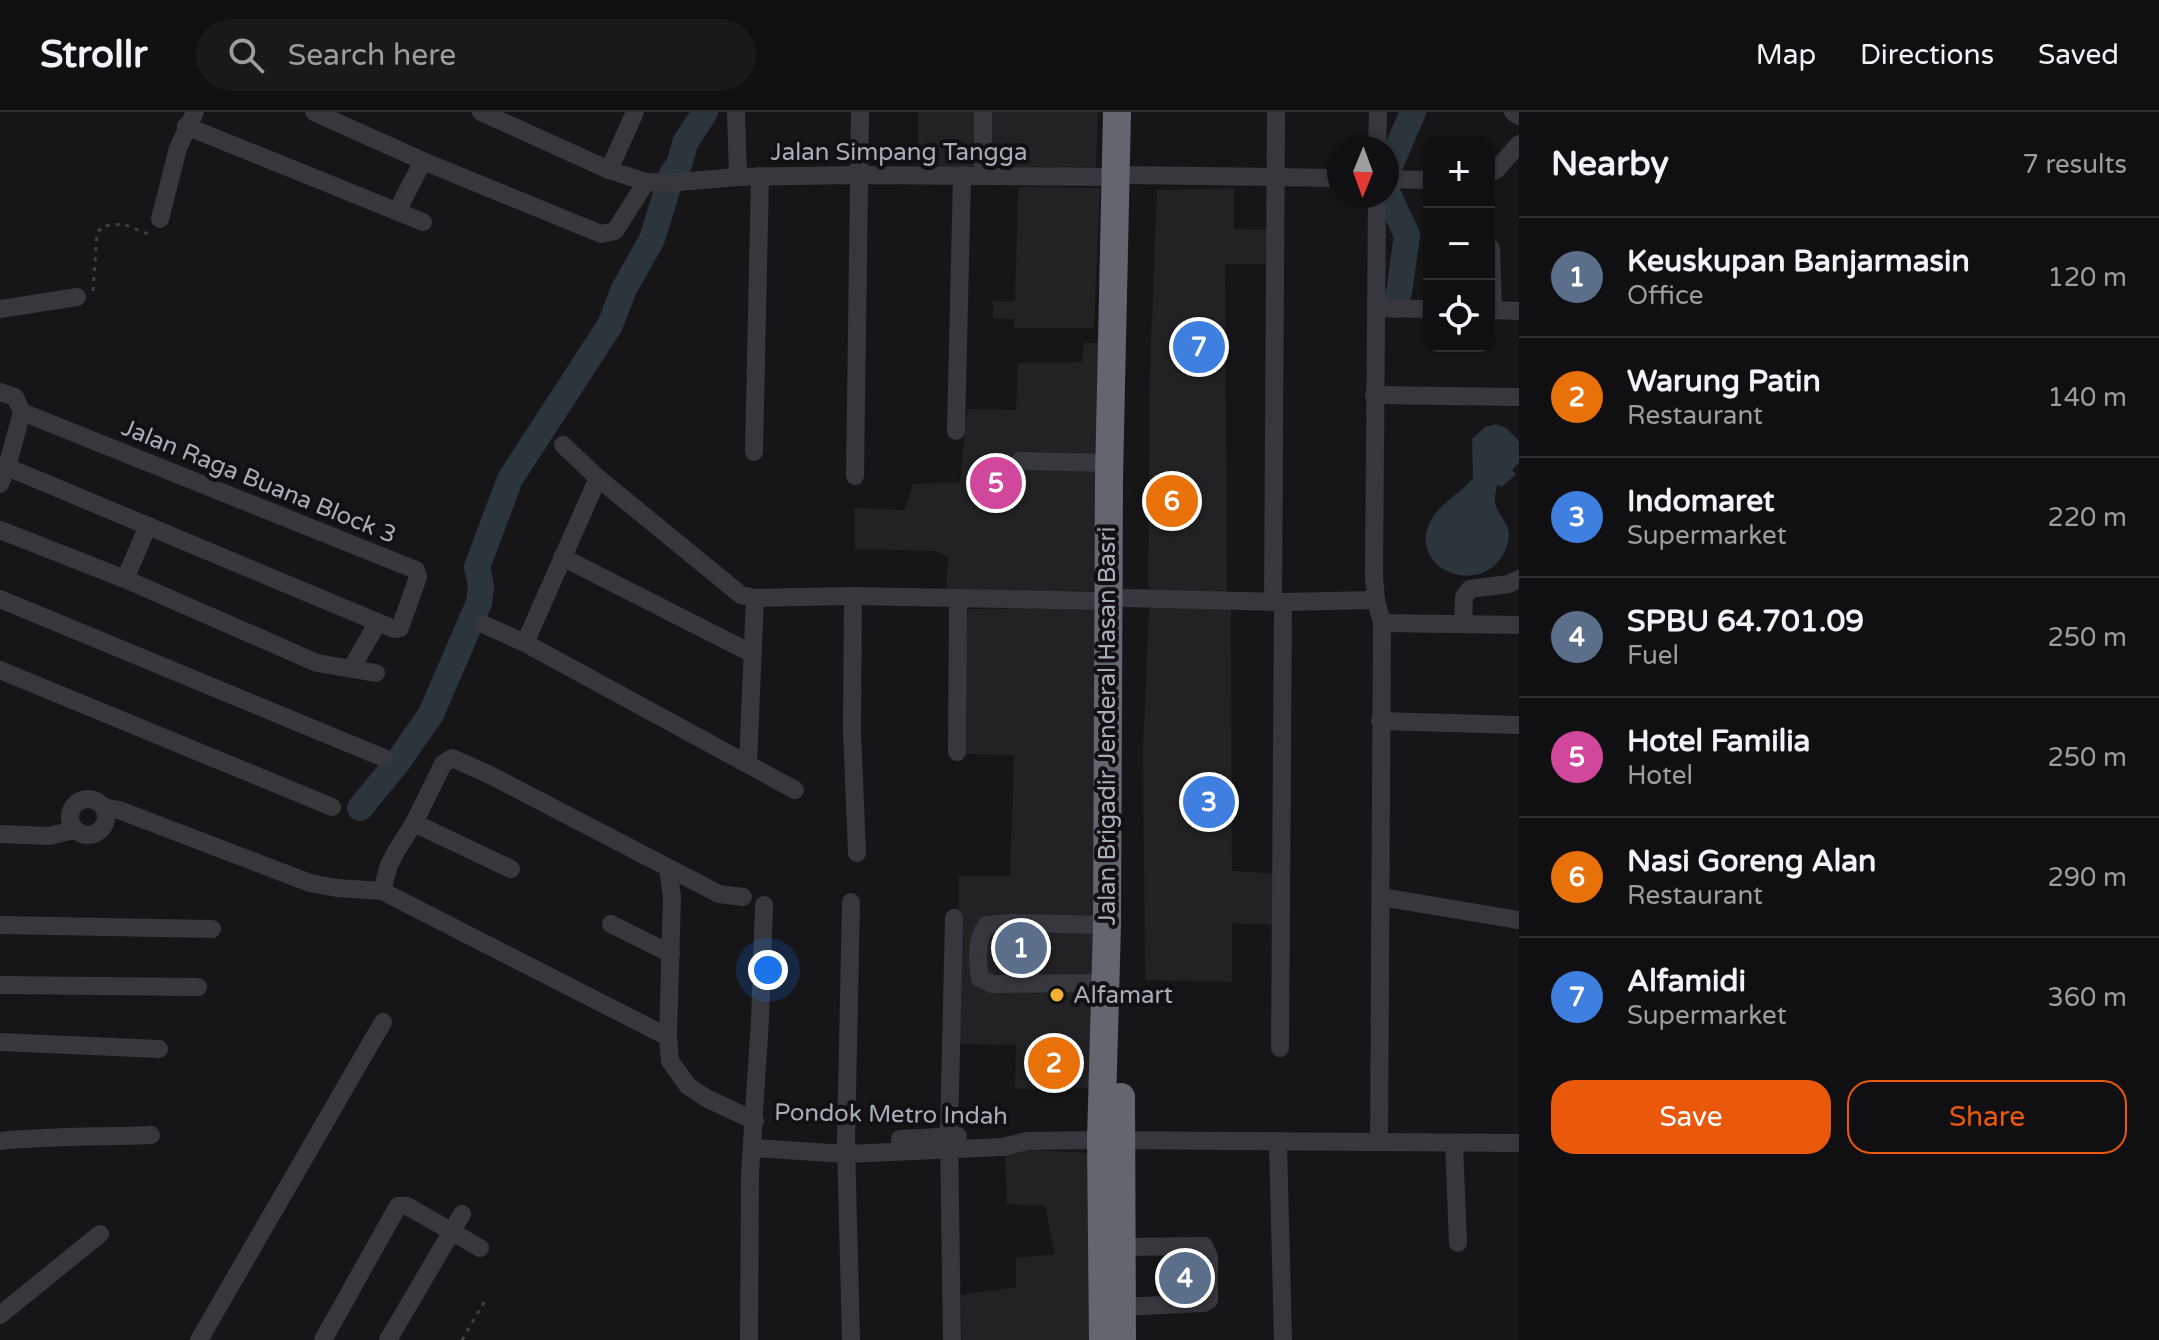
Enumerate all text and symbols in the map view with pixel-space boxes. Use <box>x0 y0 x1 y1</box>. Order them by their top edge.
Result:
search box <box>196 19 756 91</box>
text: Strollr <box>40 32 148 78</box>
icon: search <box>224 33 268 77</box>
text: Search here <box>288 37 456 74</box>
text: Map <box>1756 38 1816 72</box>
text: Directions <box>1860 38 1994 72</box>
text: Saved <box>2038 38 2119 72</box>
north arrow <box>1327 136 1399 208</box>
map controls <box>1423 136 1495 352</box>
button: + <box>1423 136 1495 208</box>
street label: Jalan Simpang Tangga <box>771 138 1027 167</box>
text: Nearby <box>1551 144 1669 185</box>
text: 7 results <box>2022 149 2127 180</box>
button: − <box>1423 208 1495 280</box>
text: Keuskupan Banjarmasin <box>1627 243 1970 280</box>
text: 1 <box>1569 262 1585 293</box>
text: 120 m <box>2047 262 2127 293</box>
button: locate <box>1423 280 1495 352</box>
text: Office <box>1627 280 1703 311</box>
pin: 7 <box>1173 317 1225 377</box>
text: Warung Patin <box>1627 363 1821 400</box>
text: 2 <box>1569 382 1585 413</box>
text: 140 m <box>2047 382 2127 413</box>
text: Restaurant <box>1627 400 1763 431</box>
street label: Jalan Raga Buana Block 3 <box>117 413 400 550</box>
pin: 5 <box>970 453 1022 513</box>
pin: 6 <box>1146 471 1198 531</box>
text: Indomaret <box>1627 483 1775 520</box>
text: 3 <box>1569 502 1585 533</box>
text: 220 m <box>2047 502 2127 533</box>
text: Supermarket <box>1627 520 1787 551</box>
street label: Jalan Brigadir Jenderal Hasan Basri <box>1093 526 1122 926</box>
text: SPBU 64.701.09 <box>1627 603 1864 640</box>
text: 4 <box>1569 622 1585 653</box>
text: 250 m <box>2047 622 2127 653</box>
text: Fuel <box>1627 640 1679 671</box>
text: Hotel Familia <box>1627 723 1810 760</box>
text: 5 <box>1569 742 1585 773</box>
text: 250 m <box>2047 742 2127 773</box>
text: Hotel <box>1627 760 1693 791</box>
pin: 3 <box>1183 772 1235 832</box>
text: Nasi Goreng Alan <box>1627 843 1876 880</box>
text: 6 <box>1569 862 1585 893</box>
text: 290 m <box>2047 862 2127 893</box>
text: Restaurant <box>1627 880 1763 911</box>
pin: 1 <box>995 918 1047 978</box>
your location <box>748 950 788 990</box>
text: Alfamidi <box>1627 963 1746 1000</box>
place label: Alfamart <box>1073 981 1173 1010</box>
text: 7 <box>1569 982 1585 1013</box>
text: 360 m <box>2047 982 2127 1013</box>
marker: Alfamart <box>1048 986 1066 1004</box>
text: Supermarket <box>1627 1000 1787 1031</box>
pin: 2 <box>1028 1033 1080 1093</box>
button: Save <box>1551 1080 1831 1154</box>
button: Share <box>1847 1080 2127 1154</box>
street label: Pondok Metro Indah <box>774 1098 1008 1131</box>
pin: 4 <box>1159 1248 1211 1308</box>

